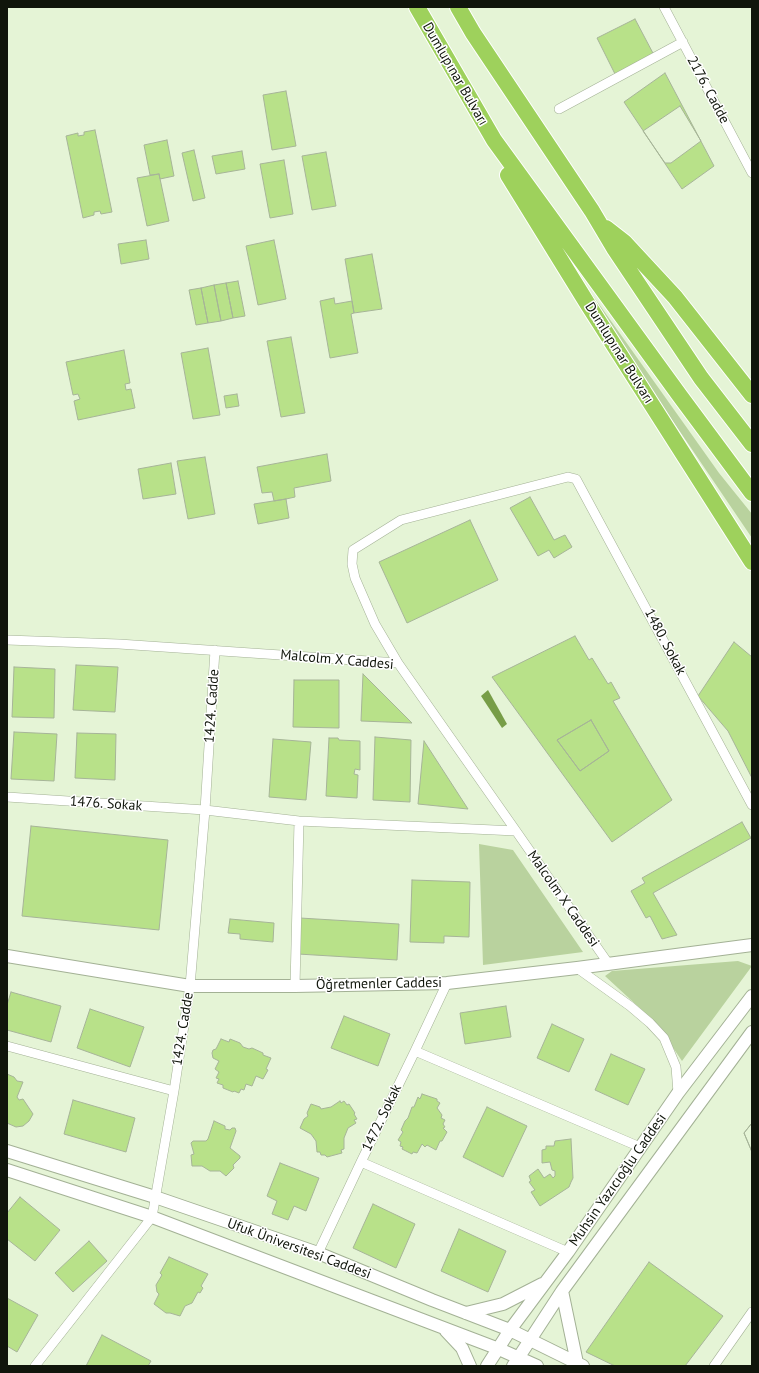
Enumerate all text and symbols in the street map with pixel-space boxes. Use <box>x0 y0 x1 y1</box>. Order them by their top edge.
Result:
street label: Dumlupınar Bulvarı <box>419 20 491 128</box>
street label: 2176. Cadde <box>683 53 733 127</box>
street label: Dumlupınar Bulvarı <box>581 299 657 407</box>
street label: 1480. Sokak <box>641 606 689 678</box>
street label: Malcolm X Caddesi <box>280 647 394 673</box>
street label: 1424. Cadde <box>201 668 223 744</box>
street label: 1476. Sokak <box>69 793 143 815</box>
street label: Malcolm X Caddesi <box>524 848 602 950</box>
street label: Öğretmenler Caddesi <box>316 975 442 993</box>
street label: 1424. Cadde <box>169 991 197 1067</box>
street label: 1472. Sokak <box>359 1082 405 1154</box>
street label: Muhsin Yazıcıoğlu Caddesi <box>566 1110 670 1250</box>
street label: Ufuk Üniversitesi Caddesi <box>225 1215 373 1283</box>

